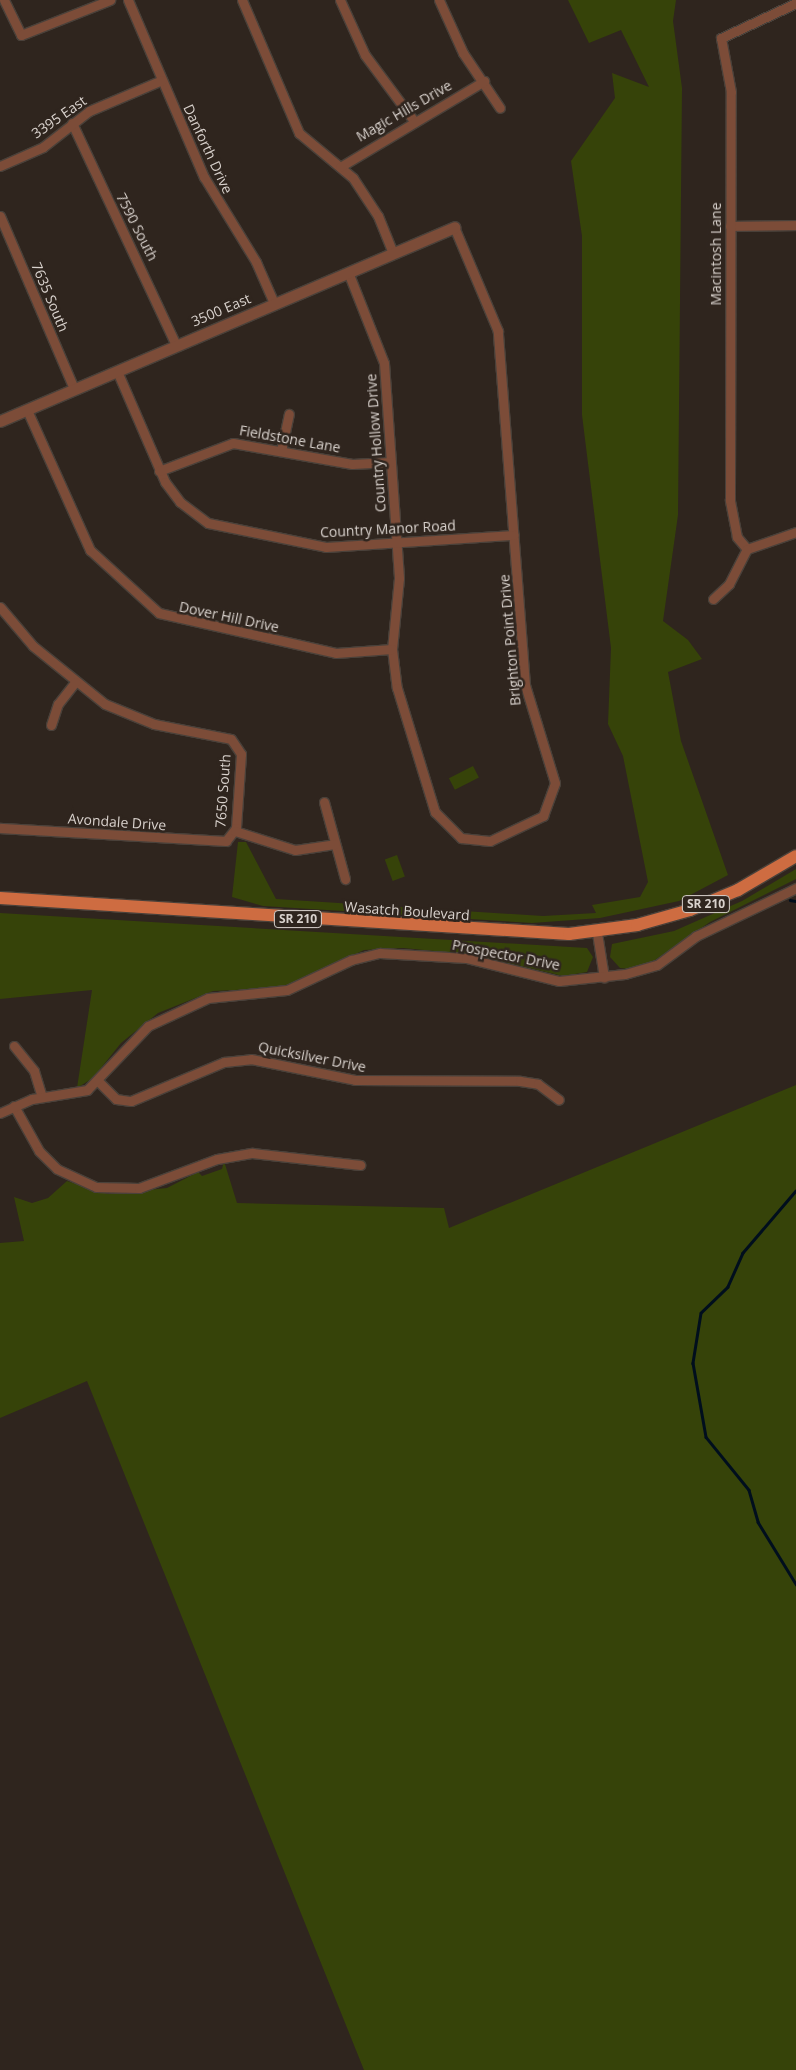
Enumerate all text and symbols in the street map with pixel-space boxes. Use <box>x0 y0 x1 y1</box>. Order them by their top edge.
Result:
street label: Magic Hills Drive <box>353 77 455 145</box>
street label: 3395 East <box>28 92 90 142</box>
street label: Danforth Drive <box>180 102 236 196</box>
street label: 7590 South <box>113 190 161 264</box>
street label: Macintosh Lane <box>708 202 724 306</box>
street label: 7635 South <box>28 260 72 334</box>
street label: 3500 East <box>189 290 253 330</box>
street label: Country Hollow Drive <box>363 373 389 513</box>
street label: Fieldstone Lane <box>238 422 342 456</box>
street label: Country Manor Road <box>320 517 456 541</box>
street label: Brighton Point Drive <box>496 574 524 706</box>
street label: Dover Hill Drive <box>178 598 280 636</box>
street label: 7650 South <box>212 754 234 828</box>
street label: Avondale Drive <box>67 810 167 834</box>
road number: SR 210 <box>681 894 731 914</box>
street label: Wasatch Boulevard <box>344 898 470 924</box>
road number: SR 210 <box>273 910 323 929</box>
street label: Prospector Drive <box>451 936 561 974</box>
street label: Quicksilver Drive <box>257 1038 367 1076</box>

